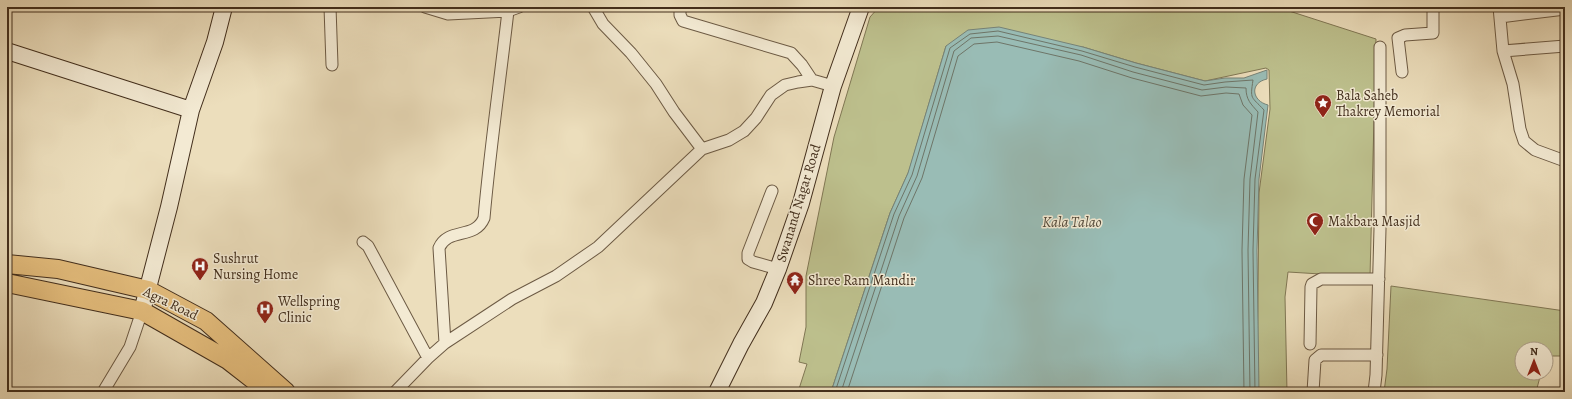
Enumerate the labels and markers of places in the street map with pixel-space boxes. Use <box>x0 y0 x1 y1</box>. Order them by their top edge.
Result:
place label: Bala Saheb Thakrey Memorial <box>1336 86 1440 121</box>
place icon: Bala Saheb Thakrey Memorial <box>1313 93 1333 118</box>
mosque icon: Makbara Masjid <box>1305 211 1325 236</box>
place label: Makbara Masjid <box>1328 212 1421 231</box>
place label: Sushrut Nursing Home <box>213 249 298 284</box>
hospital icon: Sushrut Nursing Home <box>190 256 210 281</box>
temple icon: Shree Ram Mandir <box>785 270 805 295</box>
place label: Shree Ram Mandir <box>808 271 916 290</box>
place label: Wellspring Clinic <box>277 292 340 327</box>
hospital icon: Wellspring Clinic <box>255 299 275 324</box>

